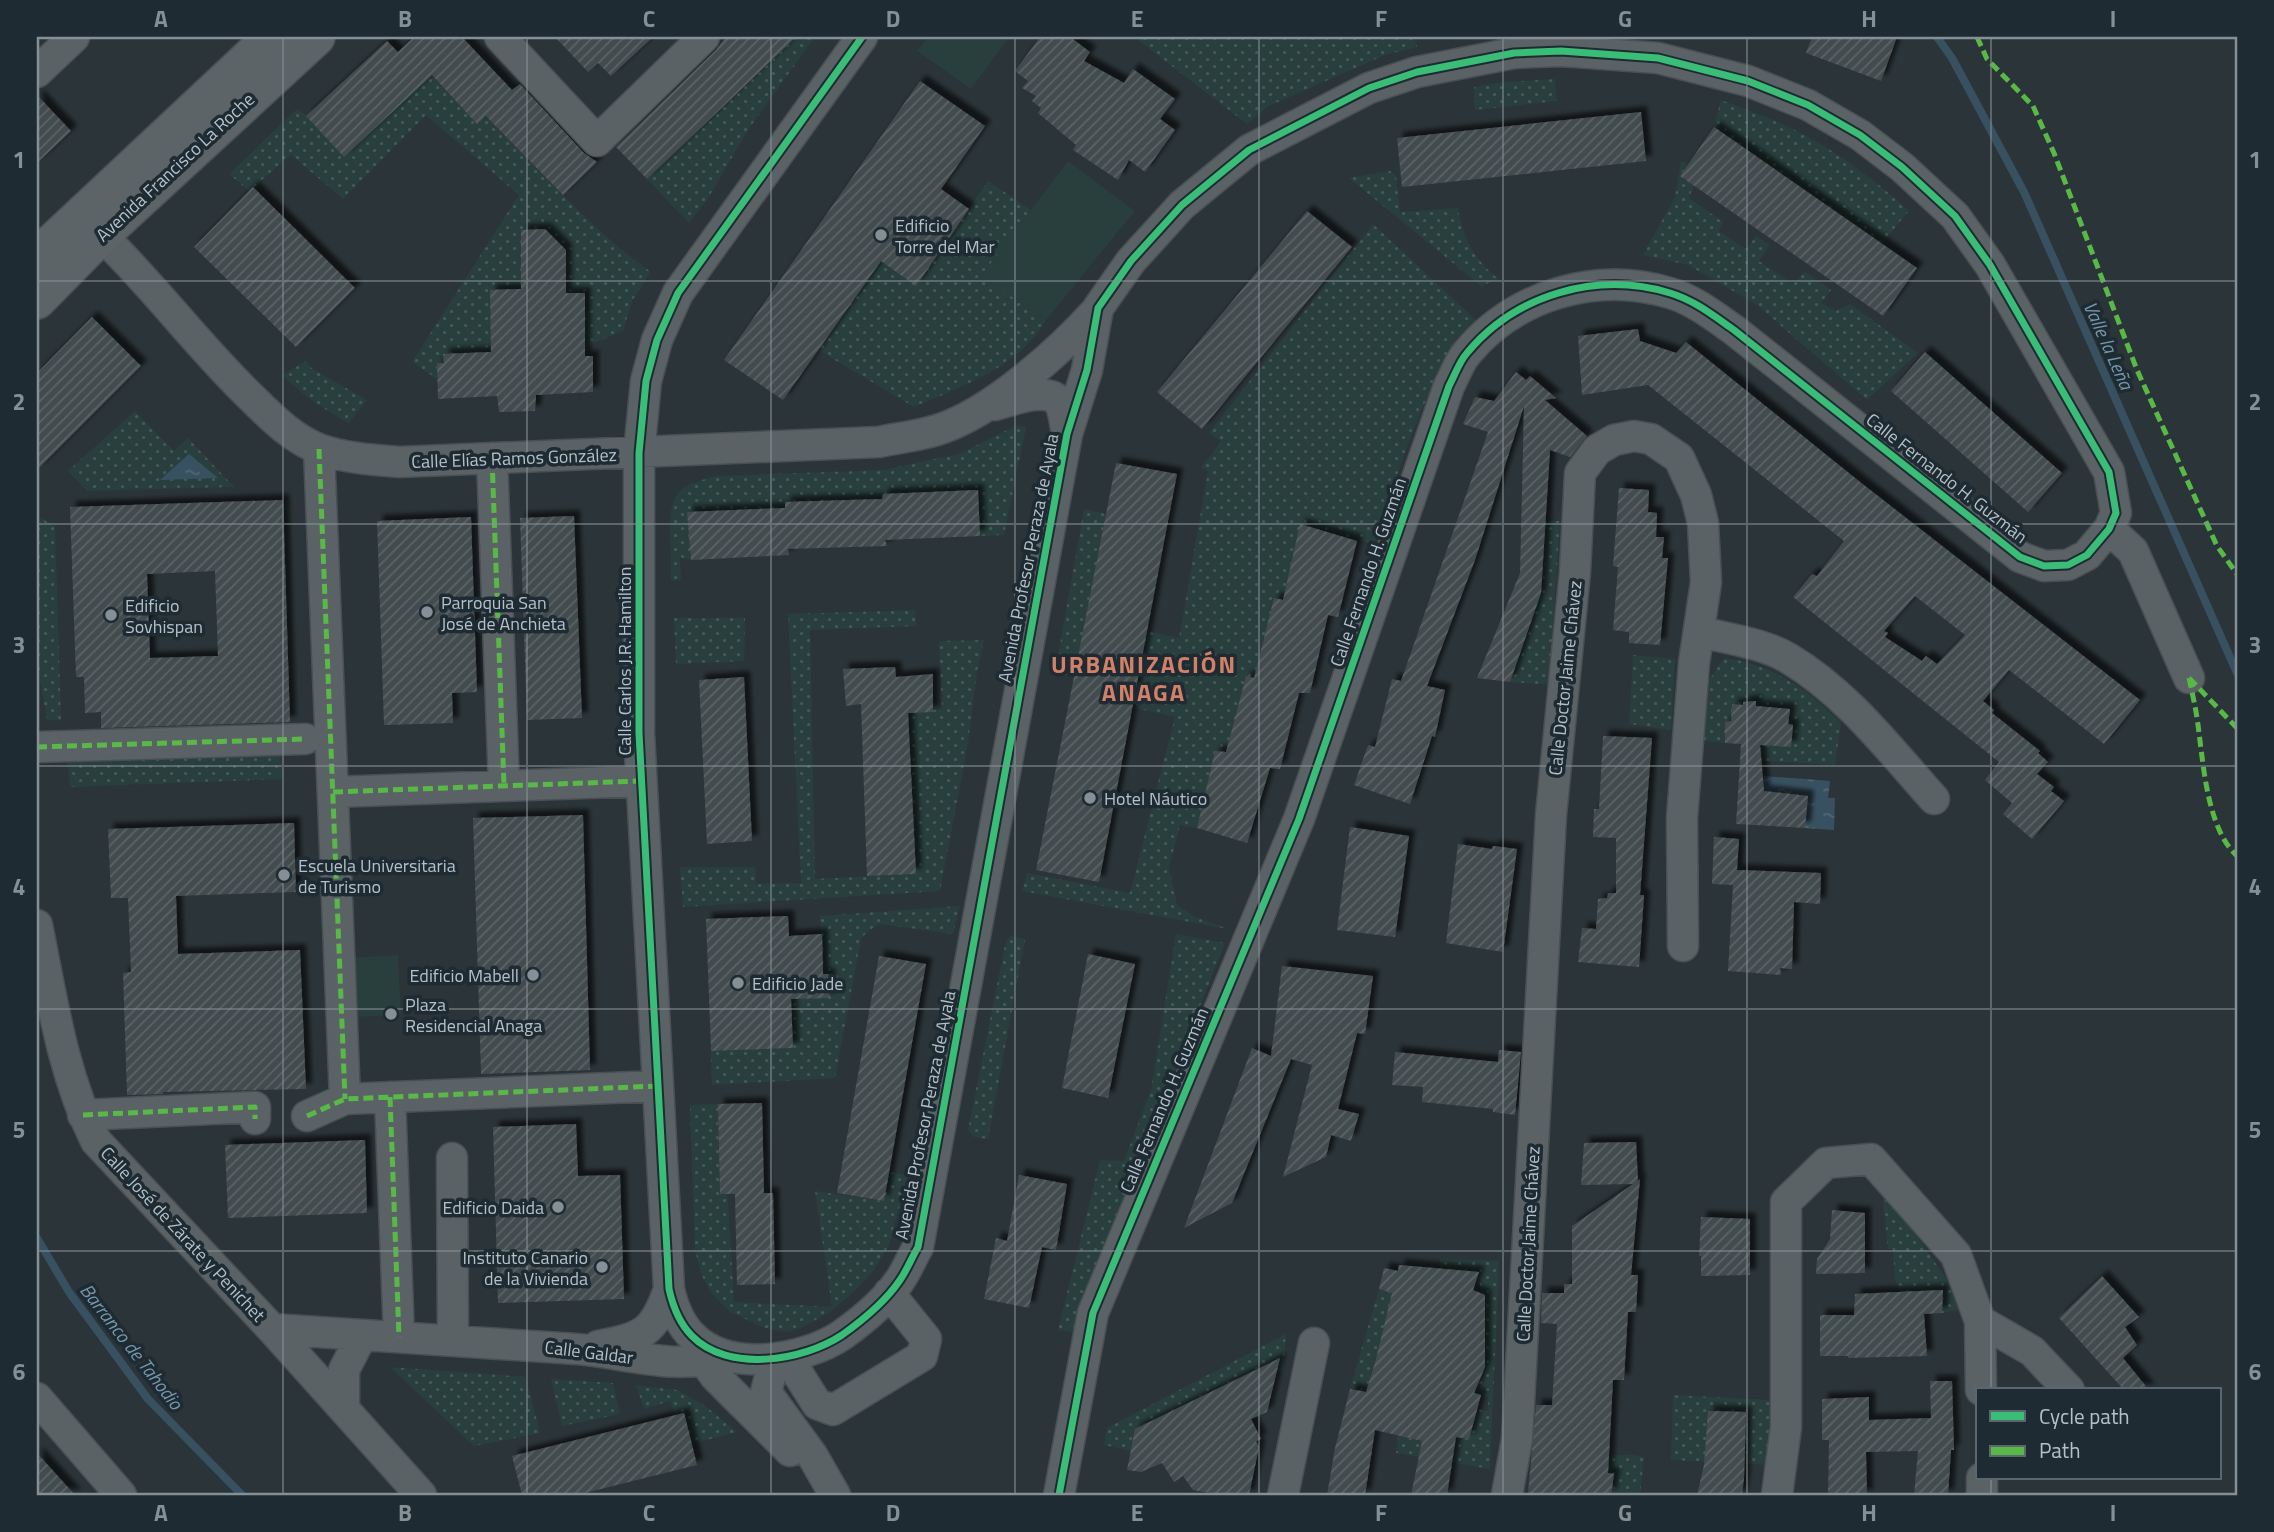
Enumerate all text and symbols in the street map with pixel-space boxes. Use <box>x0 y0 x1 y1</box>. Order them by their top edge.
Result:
text: A <box>154 1 168 36</box>
text: B <box>398 1 412 36</box>
text: C <box>643 1 655 36</box>
text: D <box>886 1 900 36</box>
text: E <box>1131 1 1143 36</box>
text: F <box>1375 1 1387 36</box>
text: G <box>1618 1 1632 36</box>
text: H <box>1861 1 1877 36</box>
text: I <box>2110 1 2116 36</box>
street label: Avenida Francisco La Roche <box>90 86 260 248</box>
text: 1 <box>13 142 25 177</box>
text: 1 <box>2249 142 2261 177</box>
place label: Edificio Torre del Mar <box>895 212 995 260</box>
marker: Edificio Torre del Mar <box>873 227 889 243</box>
water label: Valle la Leña <box>2077 296 2142 395</box>
text: 2 <box>13 384 25 419</box>
text: 2 <box>2249 384 2261 419</box>
street label: Calle Fernando H. Guzmán <box>1860 406 2034 550</box>
street label: Avenida Profesor Peraza de Ayala <box>991 431 1065 685</box>
street label: Calle Elías Ramos González <box>411 441 617 475</box>
street label: Calle Fernando H. Guzmán <box>1323 474 1413 670</box>
street label: Calle Carlos J.R. Hamilton <box>611 566 638 756</box>
street label: Calle Doctor Jaime Chávez <box>1541 579 1589 777</box>
place label: Parroquia San José de Anchieta <box>441 589 566 637</box>
place label: Edificio Sovhispan <box>125 592 203 640</box>
marker: Parroquia San José de Anchieta <box>419 604 435 620</box>
marker: Edificio Sovhispan <box>103 607 119 623</box>
text: 3 <box>13 627 25 662</box>
text: 3 <box>2249 627 2261 662</box>
district label: URBANIZACIÓN ANAGA <box>1051 646 1237 710</box>
place label: Hotel Náutico <box>1104 785 1207 812</box>
marker: Hotel Náutico <box>1082 790 1098 806</box>
place label: Escuela Universitaria de Turismo <box>298 852 456 900</box>
marker: Escuela Universitaria de Turismo <box>276 867 292 883</box>
text: 4 <box>13 869 25 904</box>
text: 4 <box>2249 869 2261 904</box>
place label: Edificio Mabell <box>410 962 519 989</box>
marker: Edificio Mabell <box>525 967 541 983</box>
place label: Edificio Jade <box>752 970 843 997</box>
marker: Edificio Jade <box>730 975 746 991</box>
street label: Avenida Profesor Peraza de Ayala <box>888 988 962 1242</box>
place label: Plaza Residencial Anaga <box>405 991 542 1039</box>
street label: Calle Fernando H. Guzmán <box>1113 1003 1215 1197</box>
marker: Plaza Residencial Anaga <box>383 1006 399 1022</box>
text: 5 <box>13 1112 25 1147</box>
text: 5 <box>2249 1112 2261 1147</box>
street label: Calle José de Zárate y Penichet <box>94 1140 272 1328</box>
street label: Calle Doctor Jaime Chávez <box>1509 1146 1547 1342</box>
place label: Edificio Daida <box>442 1194 544 1221</box>
marker: Edificio Daida <box>550 1199 566 1215</box>
place label: Instituto Canario de la Vivienda <box>462 1244 588 1292</box>
marker: Instituto Canario de la Vivienda <box>594 1259 610 1275</box>
water label: Barranco de Tahodio <box>73 1277 191 1416</box>
street label: Calle Galdar <box>543 1333 635 1371</box>
text: 6 <box>13 1354 26 1389</box>
text: 6 <box>2249 1354 2262 1389</box>
legend <box>1976 1388 2222 1480</box>
text: Cycle path <box>2039 1400 2130 1432</box>
text: Path <box>2039 1434 2081 1466</box>
text: A <box>154 1495 168 1530</box>
text: B <box>398 1495 412 1530</box>
text: C <box>643 1495 655 1530</box>
text: D <box>886 1495 900 1530</box>
text: E <box>1131 1495 1143 1530</box>
text: F <box>1375 1495 1387 1530</box>
text: G <box>1618 1495 1632 1530</box>
text: H <box>1861 1495 1877 1530</box>
text: I <box>2110 1495 2116 1530</box>

